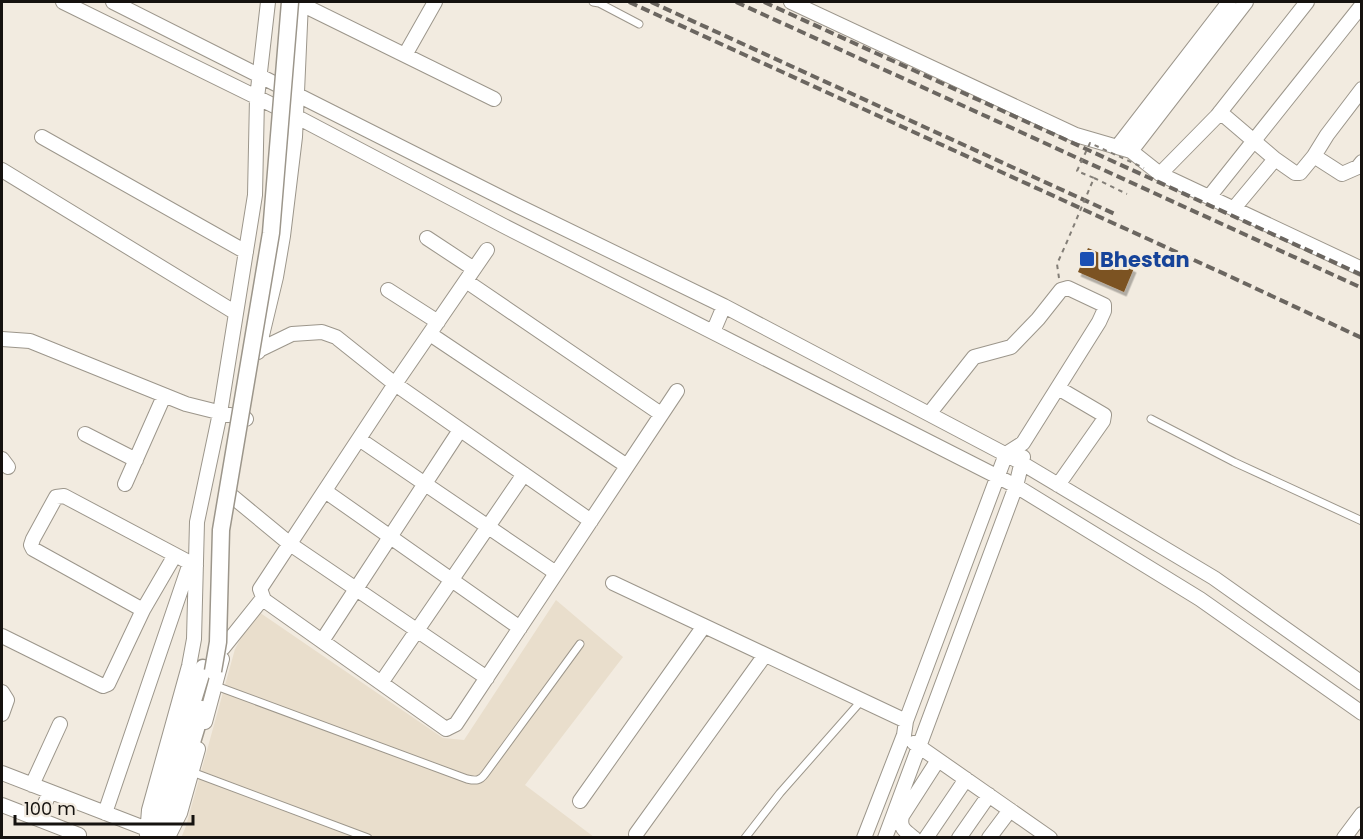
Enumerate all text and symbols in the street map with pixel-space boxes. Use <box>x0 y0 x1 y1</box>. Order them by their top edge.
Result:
place label: Bhestan <box>1100 245 1190 274</box>
marker: Bhestan <box>1078 250 1096 268</box>
scale bar <box>15 788 194 826</box>
text: 100 m <box>24 796 76 821</box>

